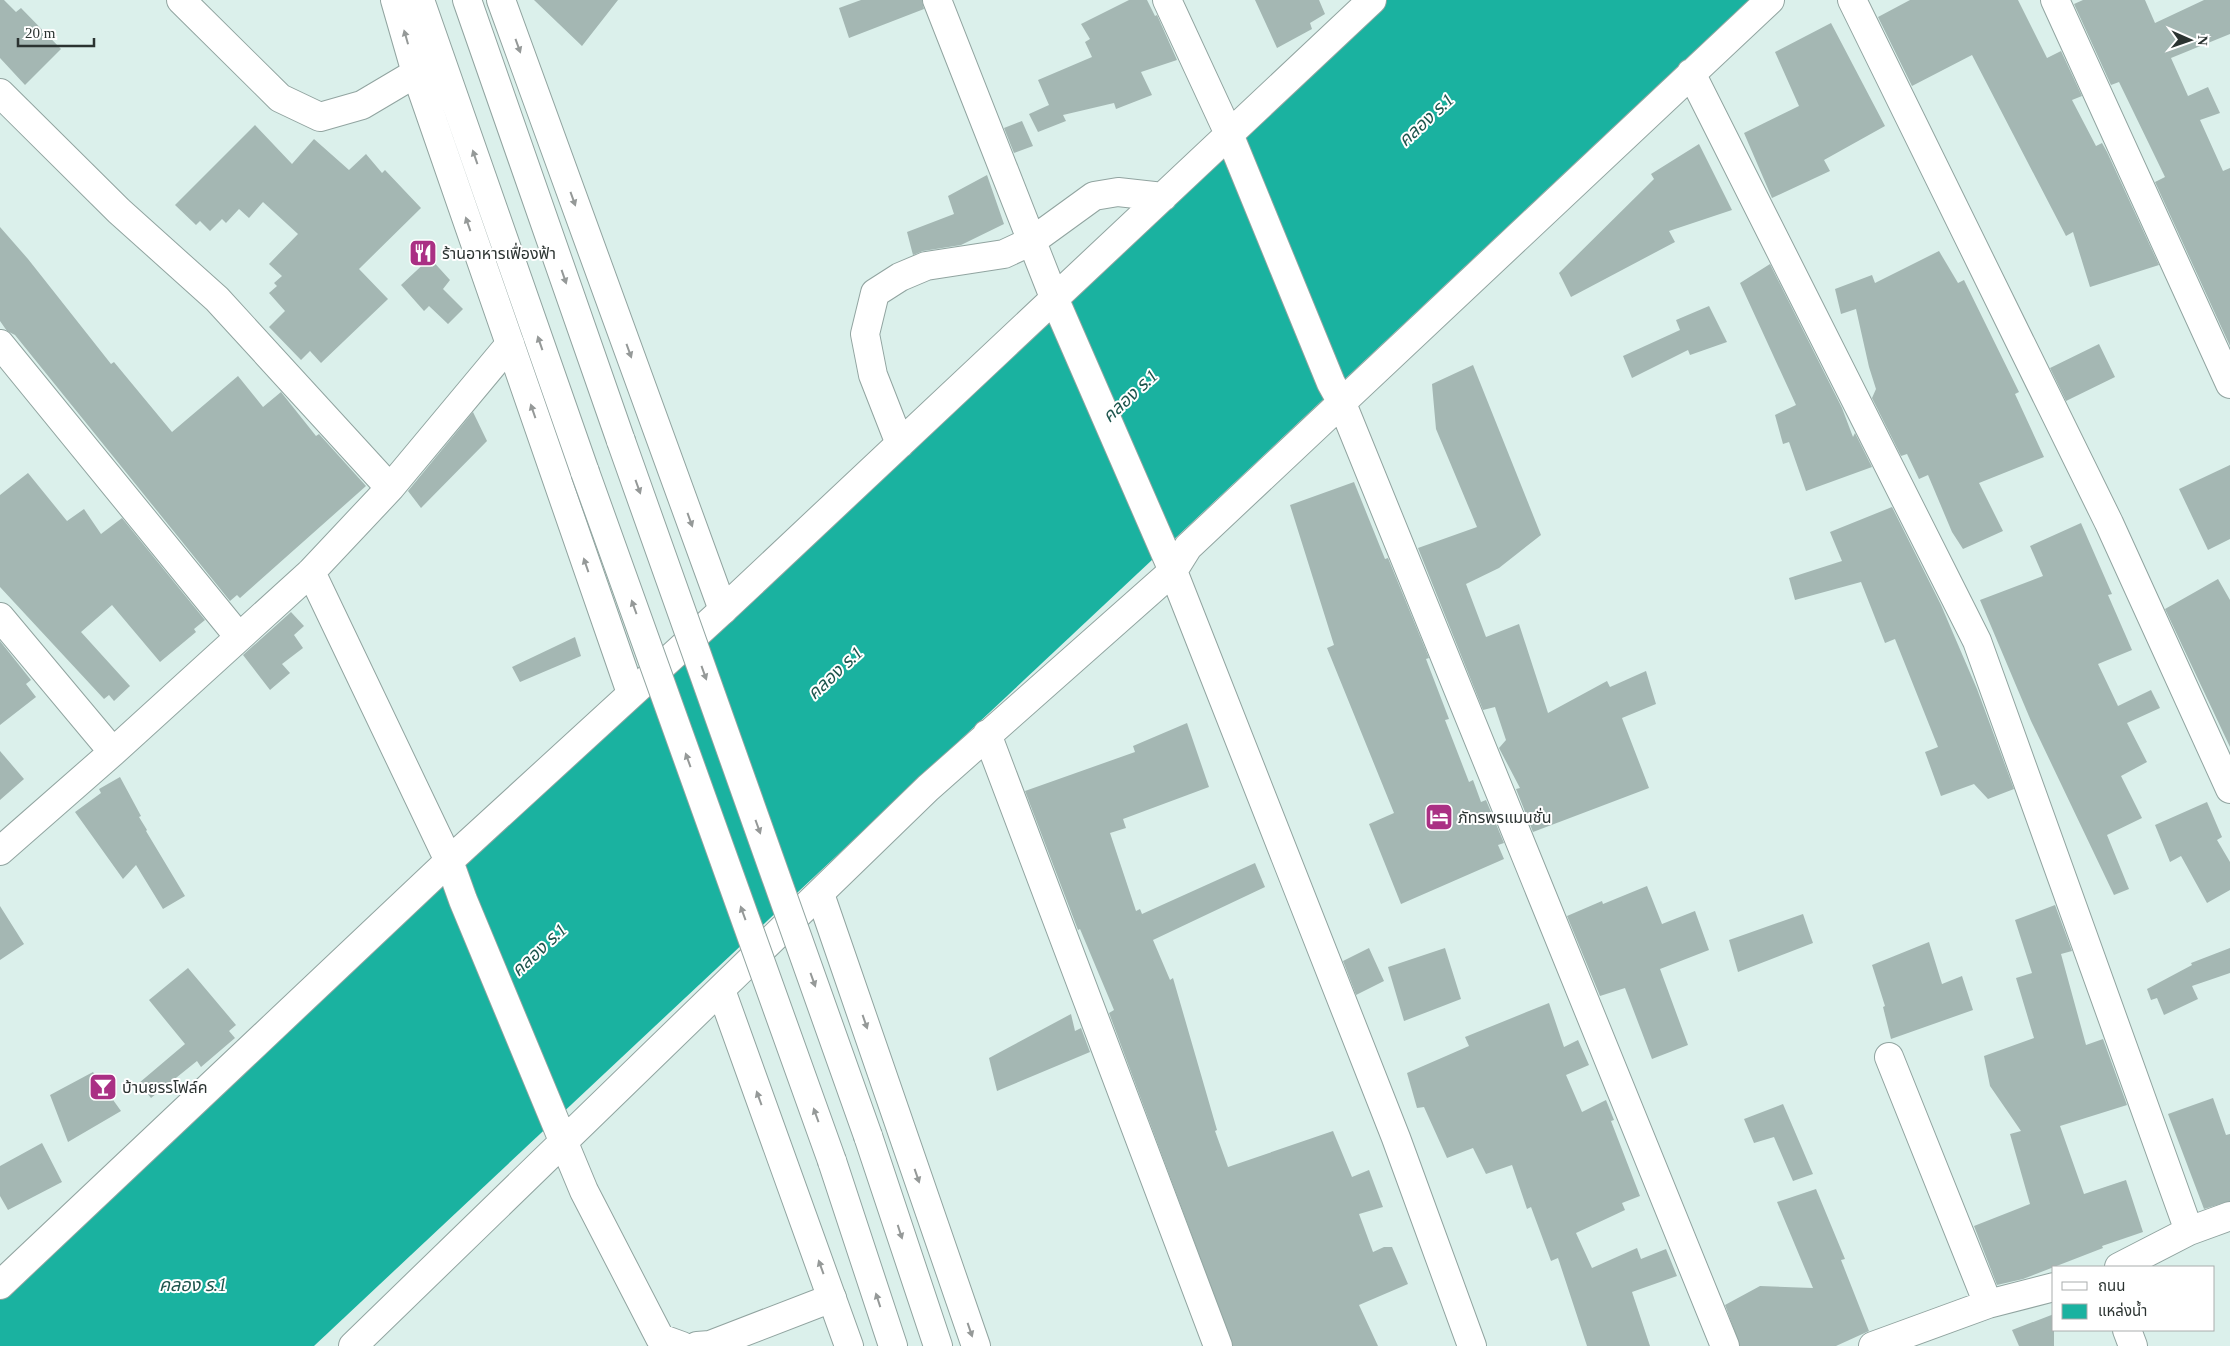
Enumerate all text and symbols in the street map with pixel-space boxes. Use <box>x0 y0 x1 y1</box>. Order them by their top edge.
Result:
scale bar <box>18 15 94 47</box>
north arrow <box>2165 15 2215 65</box>
text: 20 m <box>25 25 56 41</box>
one-way arrow <box>401 30 409 45</box>
text: N <box>2195 35 2210 46</box>
one-way arrow <box>514 39 522 54</box>
water label: คลอง ร.1 <box>1394 89 1458 151</box>
one-way arrow <box>471 149 478 164</box>
one-way arrow <box>570 191 577 206</box>
one-way arrow <box>464 217 472 232</box>
restaurant icon: ร้านอาหารเฟื่องฟ้า <box>408 238 438 268</box>
place label: ร้านอาหารเฟื่องฟ้า <box>442 242 556 262</box>
one-way arrow <box>561 270 568 285</box>
one-way arrow <box>536 335 544 350</box>
one-way arrow <box>625 344 633 359</box>
water label: คลอง ร.1 <box>1098 365 1162 427</box>
one-way arrow <box>529 403 537 418</box>
one-way arrow <box>635 480 642 495</box>
one-way arrow <box>687 513 694 528</box>
one-way arrow <box>582 557 589 572</box>
one-way arrow <box>629 599 637 614</box>
water label: คลอง ร.1 <box>803 642 867 704</box>
one-way arrow <box>701 666 708 681</box>
one-way arrow <box>684 752 692 767</box>
hotel icon: ภัทรพรแมนชั่น <box>1424 802 1454 832</box>
place label: ภัทรพรแมนชั่น <box>1458 807 1551 826</box>
one-way arrow <box>755 819 762 834</box>
one-way arrow <box>739 905 747 920</box>
water label: คลอง ร.1 <box>507 919 571 981</box>
one-way arrow <box>809 972 817 987</box>
one-way arrow <box>861 1015 869 1030</box>
bar icon: บ้านยรรโฟล์ค <box>88 1072 118 1102</box>
place label: บ้านยรรโฟล์ค <box>122 1079 208 1096</box>
one-way arrow <box>755 1090 763 1105</box>
one-way arrow <box>812 1108 819 1123</box>
one-way arrow <box>914 1169 922 1184</box>
one-way arrow <box>897 1224 904 1239</box>
one-way arrow <box>817 1259 825 1274</box>
legend <box>2052 1266 2215 1331</box>
water label: คลอง ร.1 <box>159 1275 227 1295</box>
text: ถนน <box>2098 1278 2125 1294</box>
one-way arrow <box>873 1292 881 1307</box>
text: แหล่งน้ำ <box>2098 1300 2147 1319</box>
one-way arrow <box>966 1323 974 1338</box>

